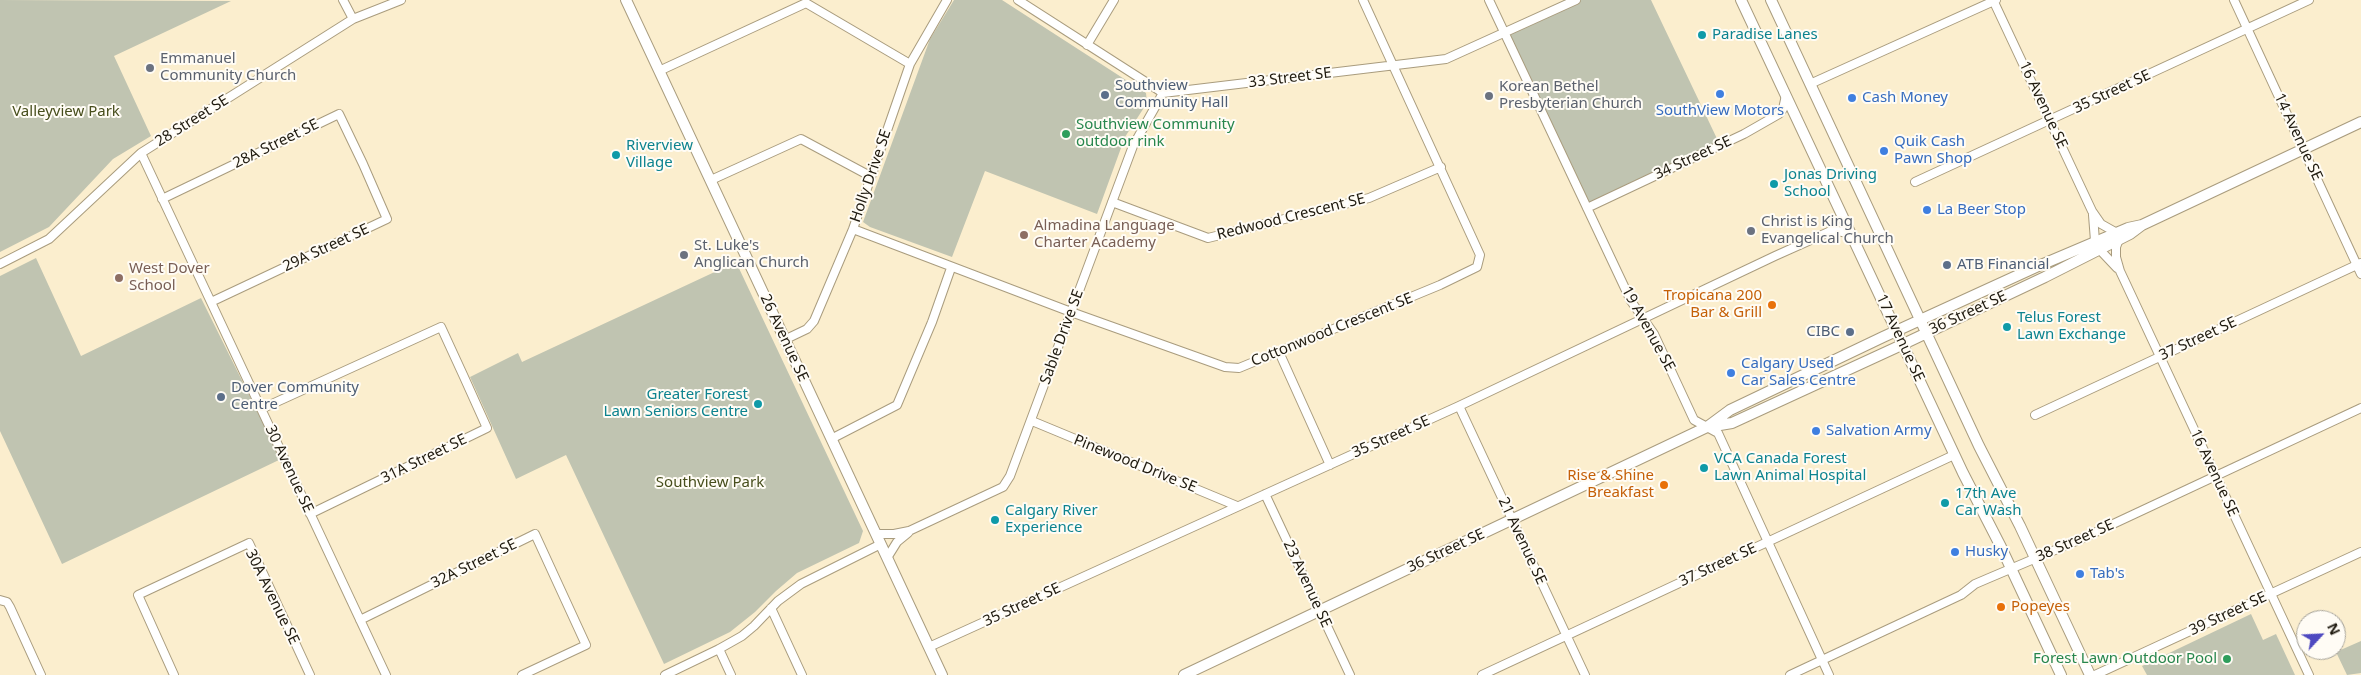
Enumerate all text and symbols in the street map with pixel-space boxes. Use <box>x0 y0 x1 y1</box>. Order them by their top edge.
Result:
place label: Paradise Lanes <box>1712 26 1818 44</box>
marker: Paradise Lanes <box>1696 29 1708 41</box>
place label: Emmanuel Community Church <box>160 50 296 85</box>
street label: 16 Avenue SE <box>2015 59 2071 151</box>
marker: Emmanuel Community Church <box>144 62 156 74</box>
street label: 33 Street SE <box>1248 64 1332 92</box>
street label: 35 Street SE <box>2070 66 2154 118</box>
place label: Southview Community Hall <box>1115 77 1228 112</box>
place label: Korean Bethel Presbyterian Church <box>1499 78 1642 113</box>
marker: SouthView Motors <box>1714 88 1726 100</box>
marker: Southview Community Hall <box>1099 89 1111 101</box>
place label: Cash Money <box>1862 89 1948 107</box>
marker: Korean Bethel Presbyterian Church <box>1483 90 1495 102</box>
street label: 28 Street SE <box>152 91 232 151</box>
street label: 14 Avenue SE <box>2270 91 2326 183</box>
marker: Cash Money <box>1846 92 1858 104</box>
place label: SouthView Motors <box>1656 102 1784 120</box>
park label: Valleyview Park <box>12 103 120 121</box>
street label: 28A Street SE <box>230 116 322 172</box>
place label: Southview Community outdoor rink <box>1076 116 1235 151</box>
street label: Holly Drive SE <box>847 127 895 225</box>
marker: Southview Community outdoor rink <box>1060 128 1072 140</box>
street label: 34 Street SE <box>1651 132 1735 184</box>
place label: Quik Cash Pawn Shop <box>1894 133 1972 168</box>
place label: Riverview Village <box>626 137 693 172</box>
marker: Quik Cash Pawn Shop <box>1878 145 1890 157</box>
marker: Riverview Village <box>610 149 622 161</box>
place label: Jonas Driving School <box>1784 166 1877 201</box>
marker: Jonas Driving School <box>1768 178 1780 190</box>
street label: Redwood Crescent SE <box>1215 190 1367 244</box>
place label: La Beer Stop <box>1937 201 2026 219</box>
marker: La Beer Stop <box>1921 204 1933 216</box>
place label: Christ is King Evangelical Church <box>1761 213 1894 248</box>
place label: Almadina Language Charter Academy <box>1034 217 1175 252</box>
street label: 29A Street SE <box>280 220 372 276</box>
marker: Christ is King Evangelical Church <box>1745 225 1757 237</box>
marker: Almadina Language Charter Academy <box>1018 229 1030 241</box>
place label: St. Luke's Anglican Church <box>694 237 809 272</box>
marker: St. Luke's Anglican Church <box>678 249 690 261</box>
place label: ATB Financial <box>1957 256 2049 274</box>
marker: ATB Financial <box>1941 259 1953 271</box>
place label: West Dover School <box>129 260 210 295</box>
marker: West Dover School <box>113 272 125 284</box>
street label: 19 Avenue SE <box>1617 283 1679 375</box>
street label: Sable Drive SE <box>1036 287 1088 387</box>
place label: Tropicana 200 Bar & Grill <box>1663 287 1762 322</box>
street label: 36 Street SE <box>1926 287 2010 339</box>
street label: Cottonwood Crescent SE <box>1249 289 1415 371</box>
street label: 26 Avenue SE <box>756 292 812 384</box>
street label: 17 Avenue SE <box>1872 292 1928 384</box>
marker: Tropicana 200 Bar & Grill <box>1766 299 1778 311</box>
place label: Telus Forest Lawn Exchange <box>2017 309 2126 344</box>
street label: 37 Street SE <box>2156 313 2240 365</box>
marker: Telus Forest Lawn Exchange <box>2001 321 2013 333</box>
place label: CIBC <box>1806 323 1840 341</box>
marker: CIBC <box>1844 326 1856 338</box>
place label: Calgary Used Car Sales Centre <box>1741 355 1856 390</box>
marker: Calgary Used Car Sales Centre <box>1725 367 1737 379</box>
place label: Dover Community Centre <box>231 379 359 414</box>
place label: Greater Forest Lawn Seniors Centre <box>604 386 748 421</box>
marker: Dover Community Centre <box>215 391 227 403</box>
marker: Greater Forest Lawn Seniors Centre <box>752 398 764 410</box>
street label: 35 Street SE <box>1349 412 1433 462</box>
place label: Salvation Army <box>1826 422 1932 440</box>
street label: 30 Avenue SE <box>261 423 317 515</box>
marker: Salvation Army <box>1810 425 1822 437</box>
street label: 16 Avenue SE <box>2186 427 2242 519</box>
street label: 31A Street SE <box>378 431 470 487</box>
street label: Pinewood Drive SE <box>1071 431 1199 497</box>
place label: VCA Canada Forest Lawn Animal Hospital <box>1714 450 1866 485</box>
marker: VCA Canada Forest Lawn Animal Hospital <box>1698 462 1710 474</box>
place label: Rise & Shine Breakfast <box>1567 467 1654 502</box>
park label: Southview Park <box>656 474 764 492</box>
marker: Rise & Shine Breakfast <box>1658 479 1670 491</box>
place label: 17th Ave Car Wash <box>1955 485 2022 520</box>
street label: 21 Avenue SE <box>1494 495 1550 587</box>
marker: 17th Ave Car Wash <box>1939 497 1951 509</box>
place label: Calgary River Experience <box>1005 502 1098 537</box>
marker: Calgary River Experience <box>989 514 1001 526</box>
street label: 38 Street SE <box>2033 516 2117 566</box>
street label: 36 Street SE <box>1404 525 1488 577</box>
street label: 32A Street SE <box>428 536 520 592</box>
street label: 23 Avenue SE <box>1279 538 1335 630</box>
street label: 37 Street SE <box>1676 539 1760 591</box>
place label: Husky <box>1965 543 2008 561</box>
street label: 30A Avenue SE <box>241 546 303 648</box>
marker: Husky <box>1949 546 1961 558</box>
place label: Tab's <box>2090 565 2125 583</box>
marker: Tab's <box>2074 568 2086 580</box>
street label: 35 Street SE <box>980 579 1064 631</box>
street label: 39 Street SE <box>2186 588 2270 640</box>
place label: Popeyes <box>2011 598 2070 616</box>
marker: Popeyes <box>1995 601 2007 613</box>
north arrow <box>2296 610 2346 660</box>
text: N <box>2323 620 2345 638</box>
place label: Forest Lawn Outdoor Pool <box>2033 650 2217 668</box>
marker: Forest Lawn Outdoor Pool <box>2221 653 2233 665</box>

